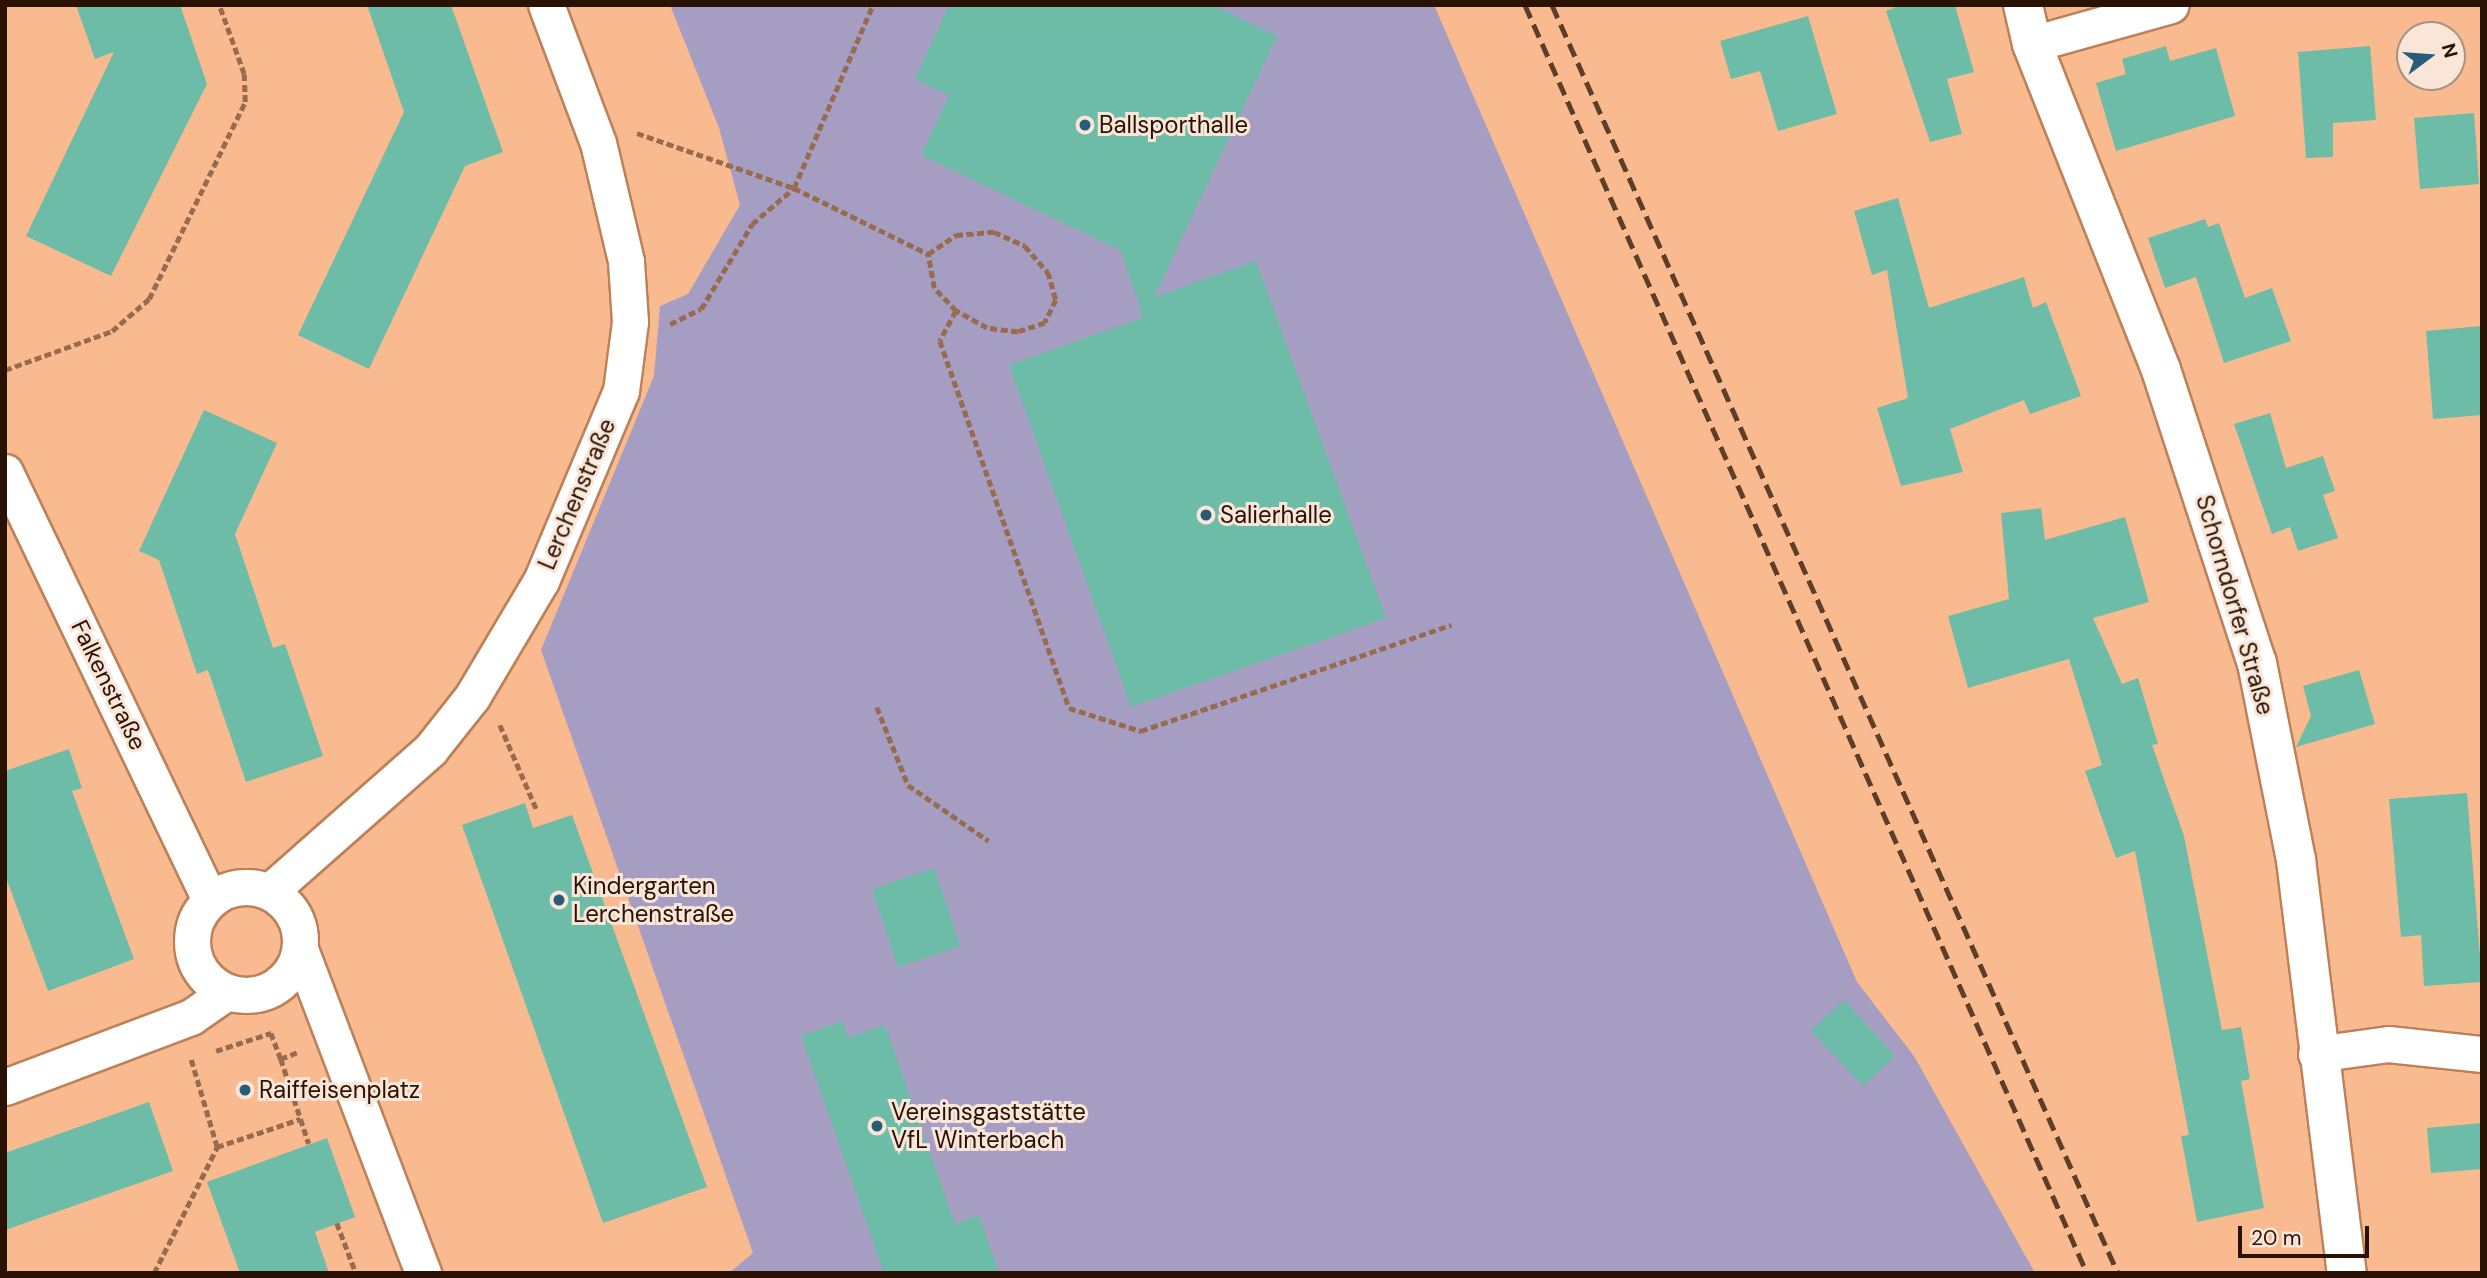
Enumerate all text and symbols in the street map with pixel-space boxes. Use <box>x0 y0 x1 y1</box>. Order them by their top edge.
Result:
north arrow <box>2396 21 2466 91</box>
text: N <box>2436 41 2464 61</box>
place label: Ballsporthalle <box>1099 111 1248 139</box>
marker: Ballsporthalle <box>1077 117 1093 133</box>
street label: Lerchenstraße <box>532 414 622 574</box>
street label: Schorndorfer Straße <box>2190 492 2280 718</box>
place label: Salierhalle <box>1220 501 1332 529</box>
marker: Salierhalle <box>1198 507 1214 523</box>
street label: Falkenstraße <box>65 615 153 755</box>
place label: Kindergarten Lerchenstraße <box>573 872 734 928</box>
marker: Kindergarten Lerchenstraße <box>551 892 567 908</box>
place label: Raiffeisenplatz <box>259 1076 420 1104</box>
marker: Raiffeisenplatz <box>237 1082 253 1098</box>
place label: Vereinsgaststätte VfL Winterbach <box>891 1098 1086 1154</box>
marker: Vereinsgaststätte VfL Winterbach <box>869 1118 885 1134</box>
scale bar <box>2242 1212 2373 1256</box>
text: 20 m <box>2251 1224 2302 1252</box>

